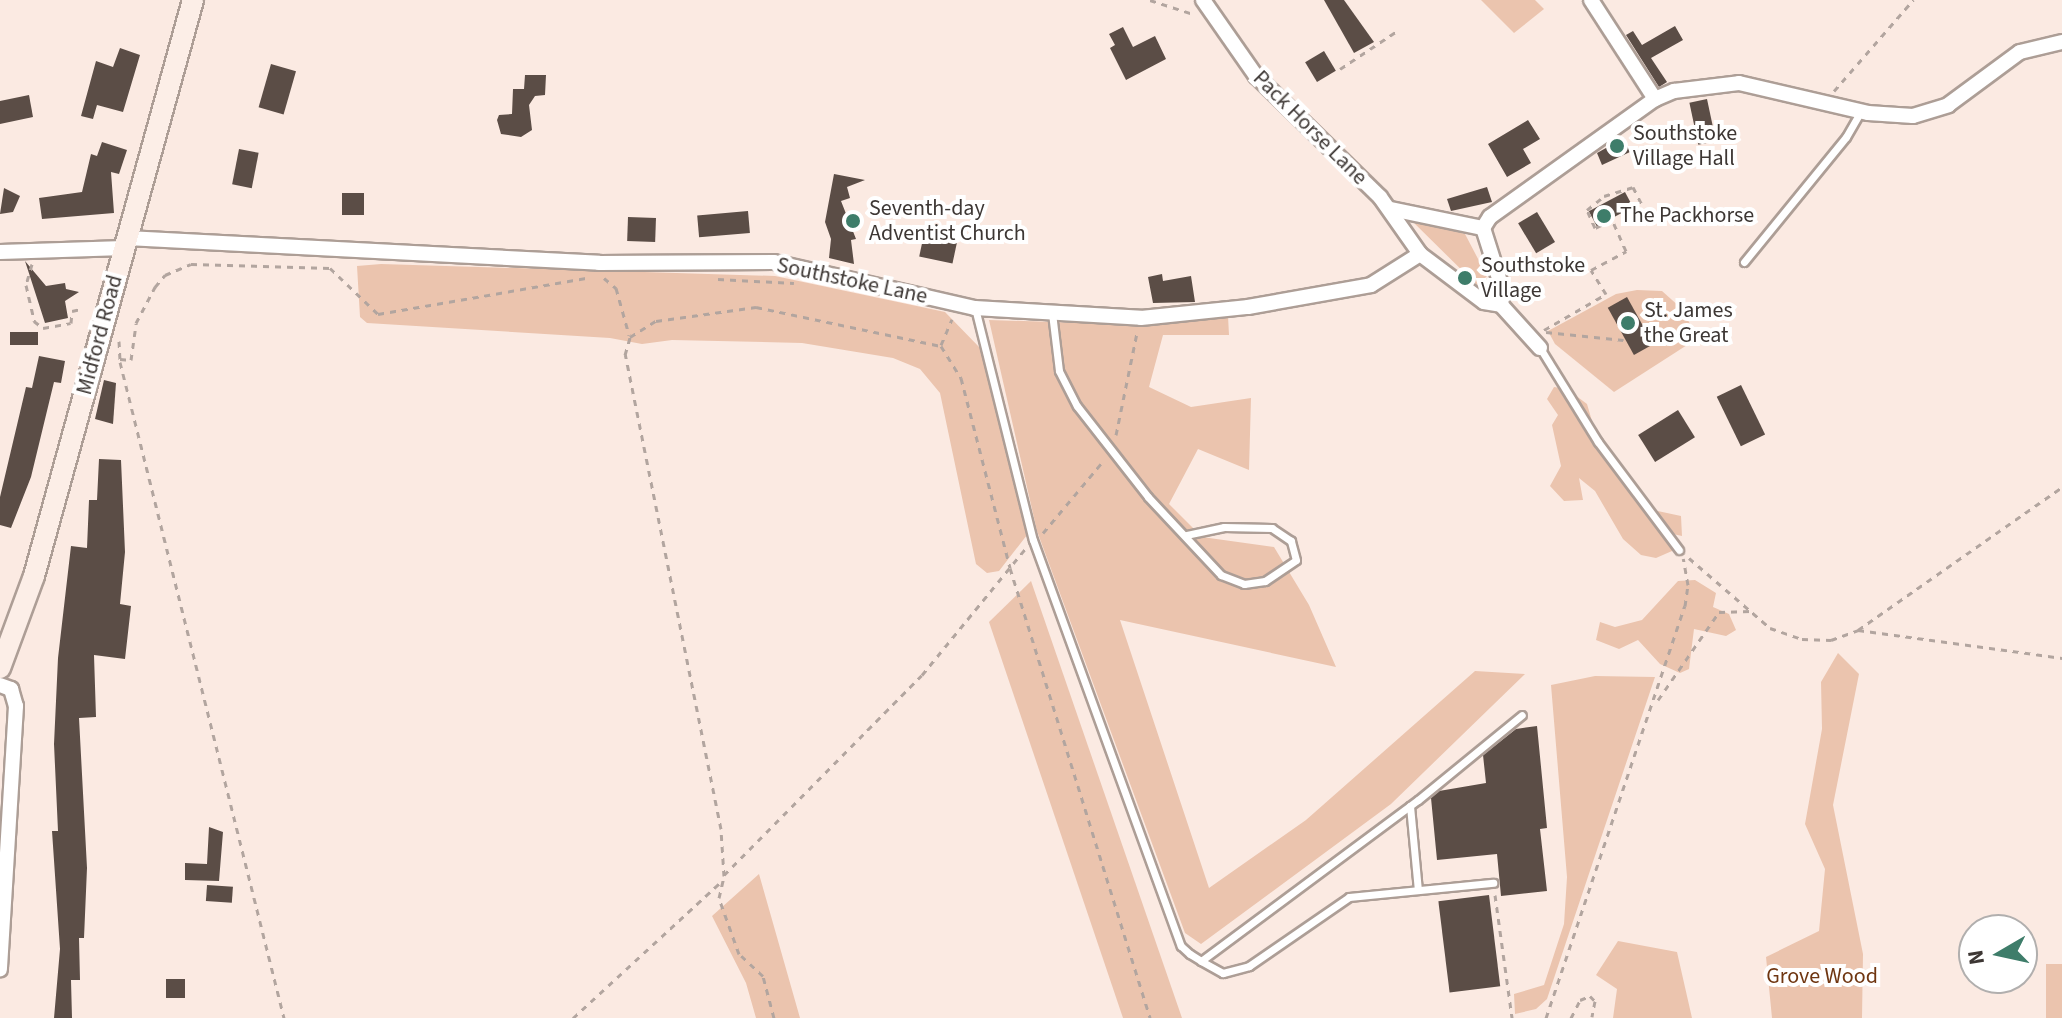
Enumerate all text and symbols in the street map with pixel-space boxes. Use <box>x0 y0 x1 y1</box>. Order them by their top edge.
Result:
street label: Pack Horse Lane <box>1247 65 1373 191</box>
place label: Southstoke Village Hall <box>1633 120 1737 172</box>
marker: Southstoke Village Hall <box>1608 137 1626 155</box>
place label: Seventh-day Adventist Church <box>869 195 1026 246</box>
place label: The Packhorse <box>1620 203 1754 229</box>
marker: The Packhorse <box>1595 207 1613 225</box>
marker: Seventh-day Adventist Church <box>844 212 862 230</box>
street label: Southstoke Lane <box>774 252 930 310</box>
place label: Southstoke Village <box>1481 252 1585 304</box>
marker: Southstoke Village <box>1456 269 1474 287</box>
street label: Midford Road <box>71 272 129 398</box>
place label: St. James the Great <box>1644 297 1733 348</box>
marker: St. James the Great <box>1619 314 1637 332</box>
north arrow <box>1958 914 2038 994</box>
text: N <box>1959 948 1993 967</box>
park label: Grove Wood <box>1766 964 1878 990</box>

